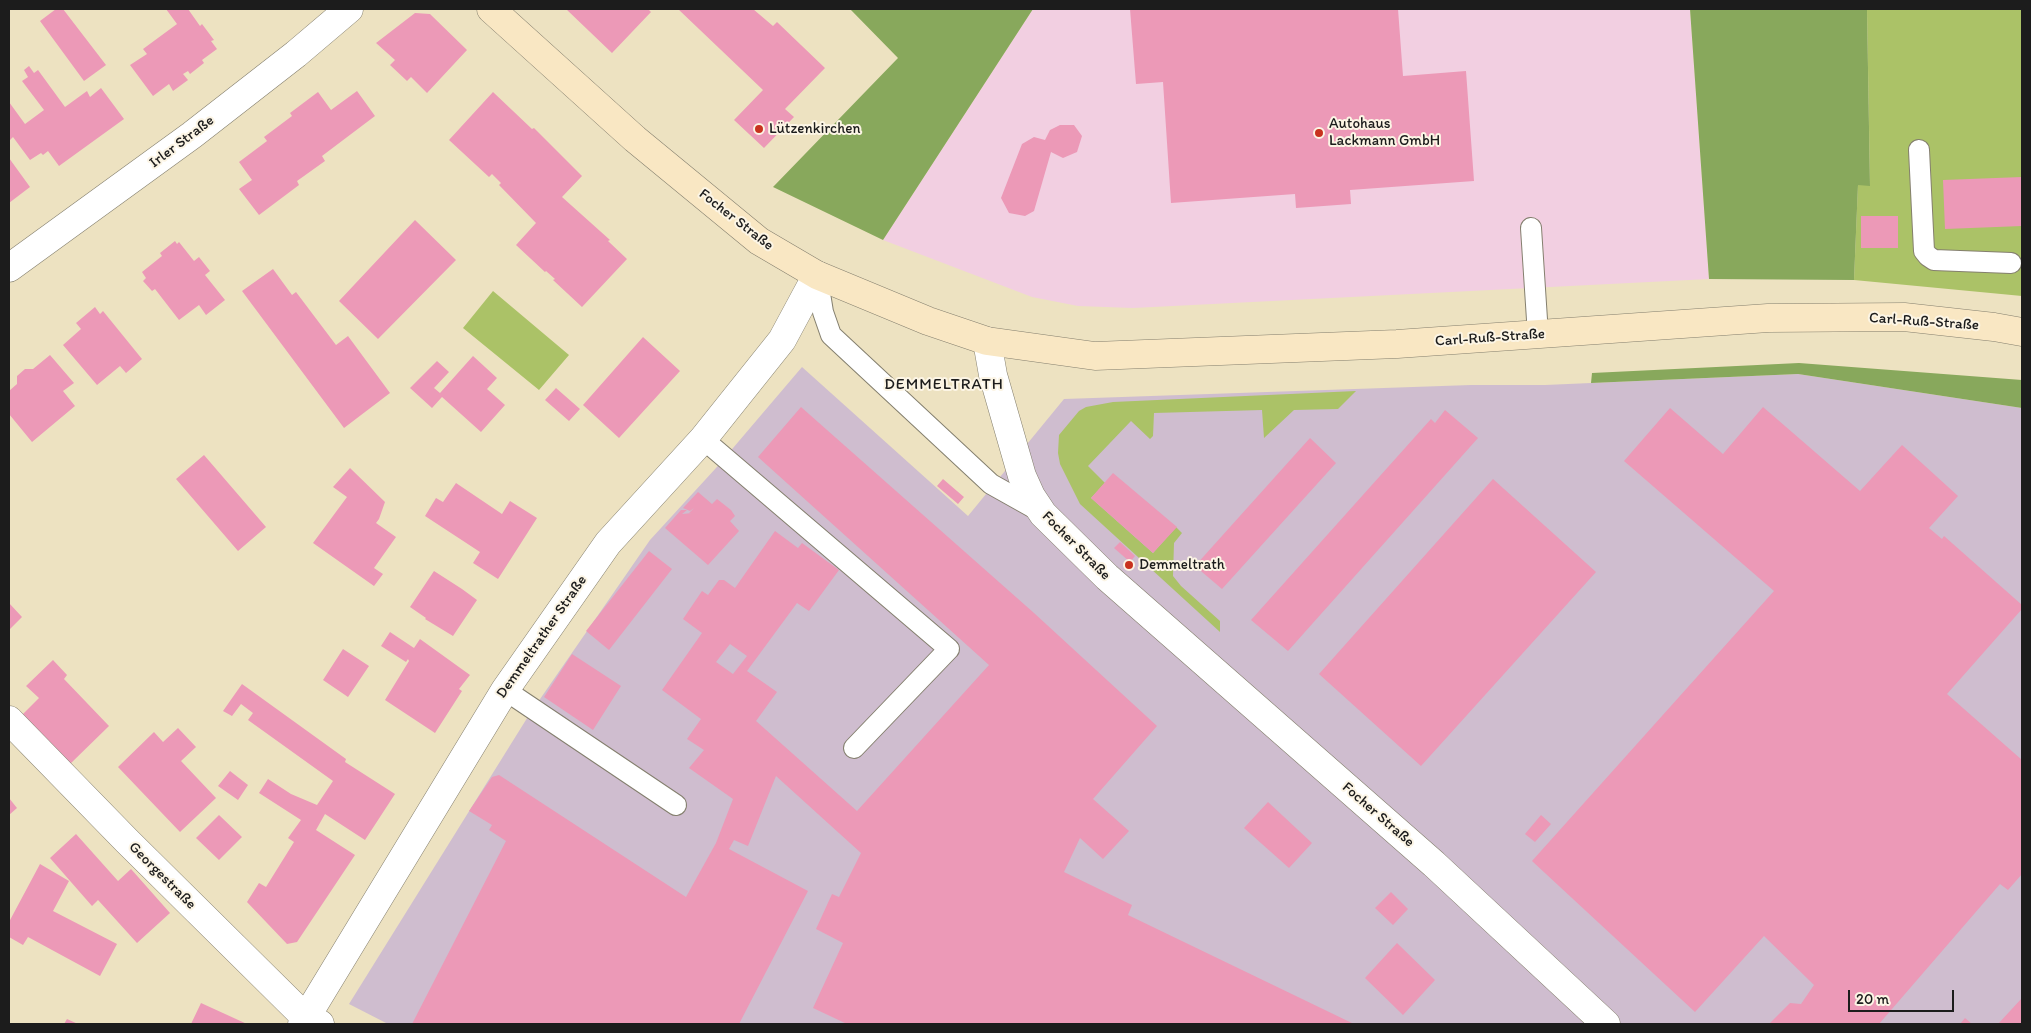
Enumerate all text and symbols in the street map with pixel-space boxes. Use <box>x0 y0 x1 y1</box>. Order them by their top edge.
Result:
street label: Irler Straße <box>146 112 218 172</box>
place label: Autohaus Lackmann GmbH <box>1329 115 1440 150</box>
place label: Lützenkirchen <box>769 120 860 138</box>
marker: Lützenkirchen <box>753 123 765 135</box>
marker: Autohaus Lackmann GmbH <box>1313 127 1325 139</box>
street label: Focher Straße <box>695 185 777 255</box>
street label: Carl-Ruß-Straße <box>1868 309 1980 335</box>
street label: Carl-Ruß-Straße <box>1434 325 1546 351</box>
district label: DEMMELTRATH <box>882 375 1006 395</box>
street label: Focher Straße <box>1038 508 1114 584</box>
place label: Demmeltrath <box>1139 556 1225 574</box>
marker: Demmeltrath <box>1123 559 1135 571</box>
street label: Demmeltrather Straße <box>493 572 591 702</box>
street label: Focher Straße <box>1338 779 1418 851</box>
street label: Georgestraße <box>124 838 200 914</box>
scale bar <box>1851 980 1957 1012</box>
text: 20 m <box>1856 990 1889 1008</box>

